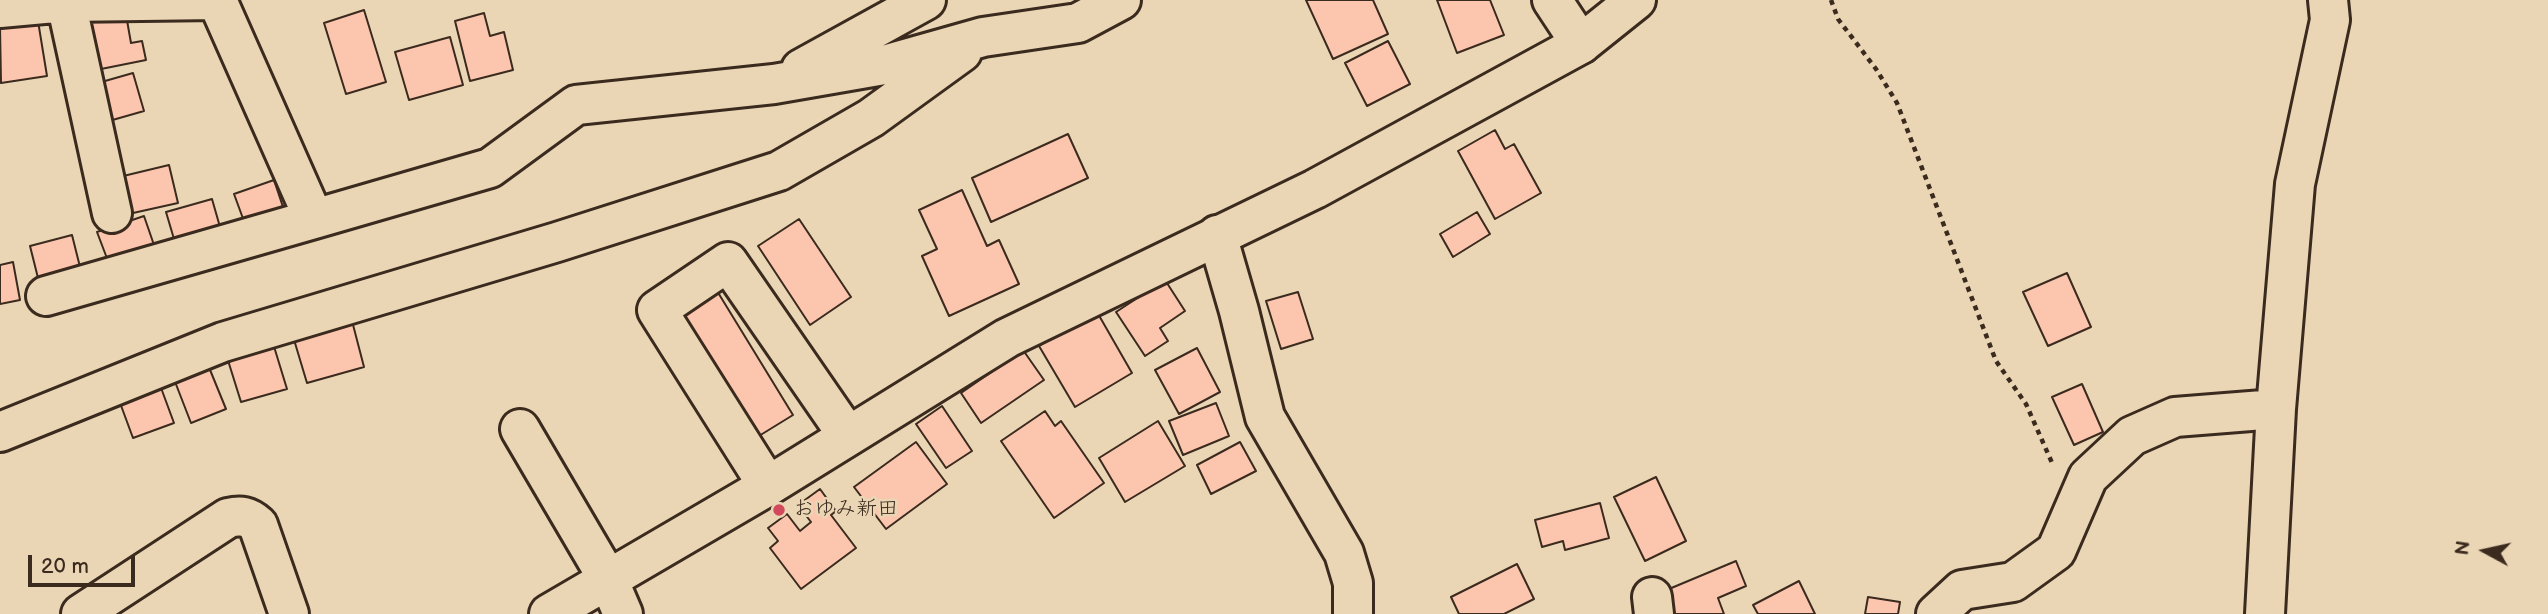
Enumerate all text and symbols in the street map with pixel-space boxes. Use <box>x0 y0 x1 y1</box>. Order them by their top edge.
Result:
place label: おゆみ新田 <box>793 497 898 523</box>
marker: おゆみ新田 <box>771 502 787 518</box>
north arrow <box>2450 516 2520 586</box>
text: N <box>2451 539 2476 557</box>
scale bar <box>32 540 138 584</box>
text: 20 m <box>41 554 89 579</box>

